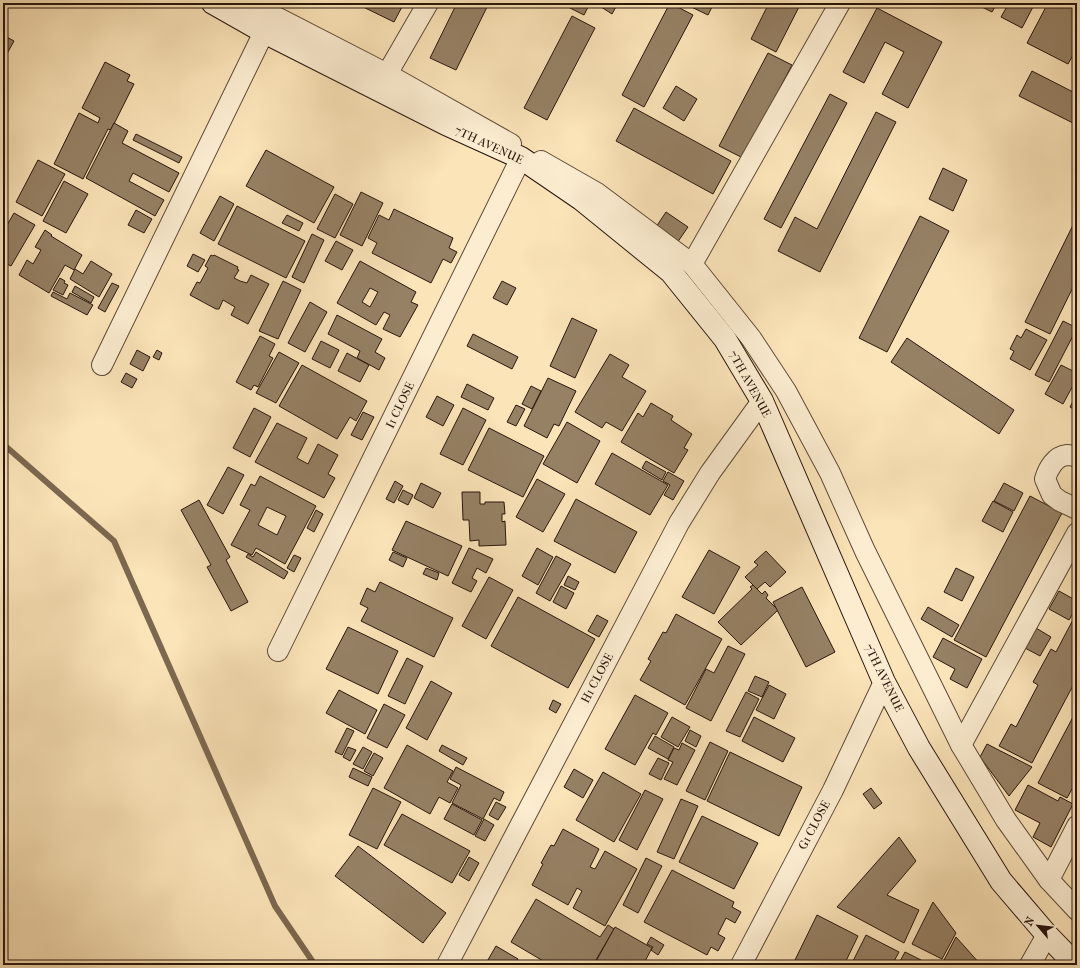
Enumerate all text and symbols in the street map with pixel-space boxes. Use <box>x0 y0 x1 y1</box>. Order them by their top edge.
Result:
street label: 7TH AVENUE <box>453 123 525 167</box>
street label: 7TH AVENUE <box>726 348 774 420</box>
street label: I1 CLOSE <box>383 380 417 430</box>
street label: 7TH AVENUE <box>862 642 906 714</box>
street label: H1 CLOSE <box>578 651 616 705</box>
street label: G1 CLOSE <box>795 798 833 852</box>
north arrow <box>1018 906 1058 946</box>
text: N <box>1022 914 1038 928</box>

